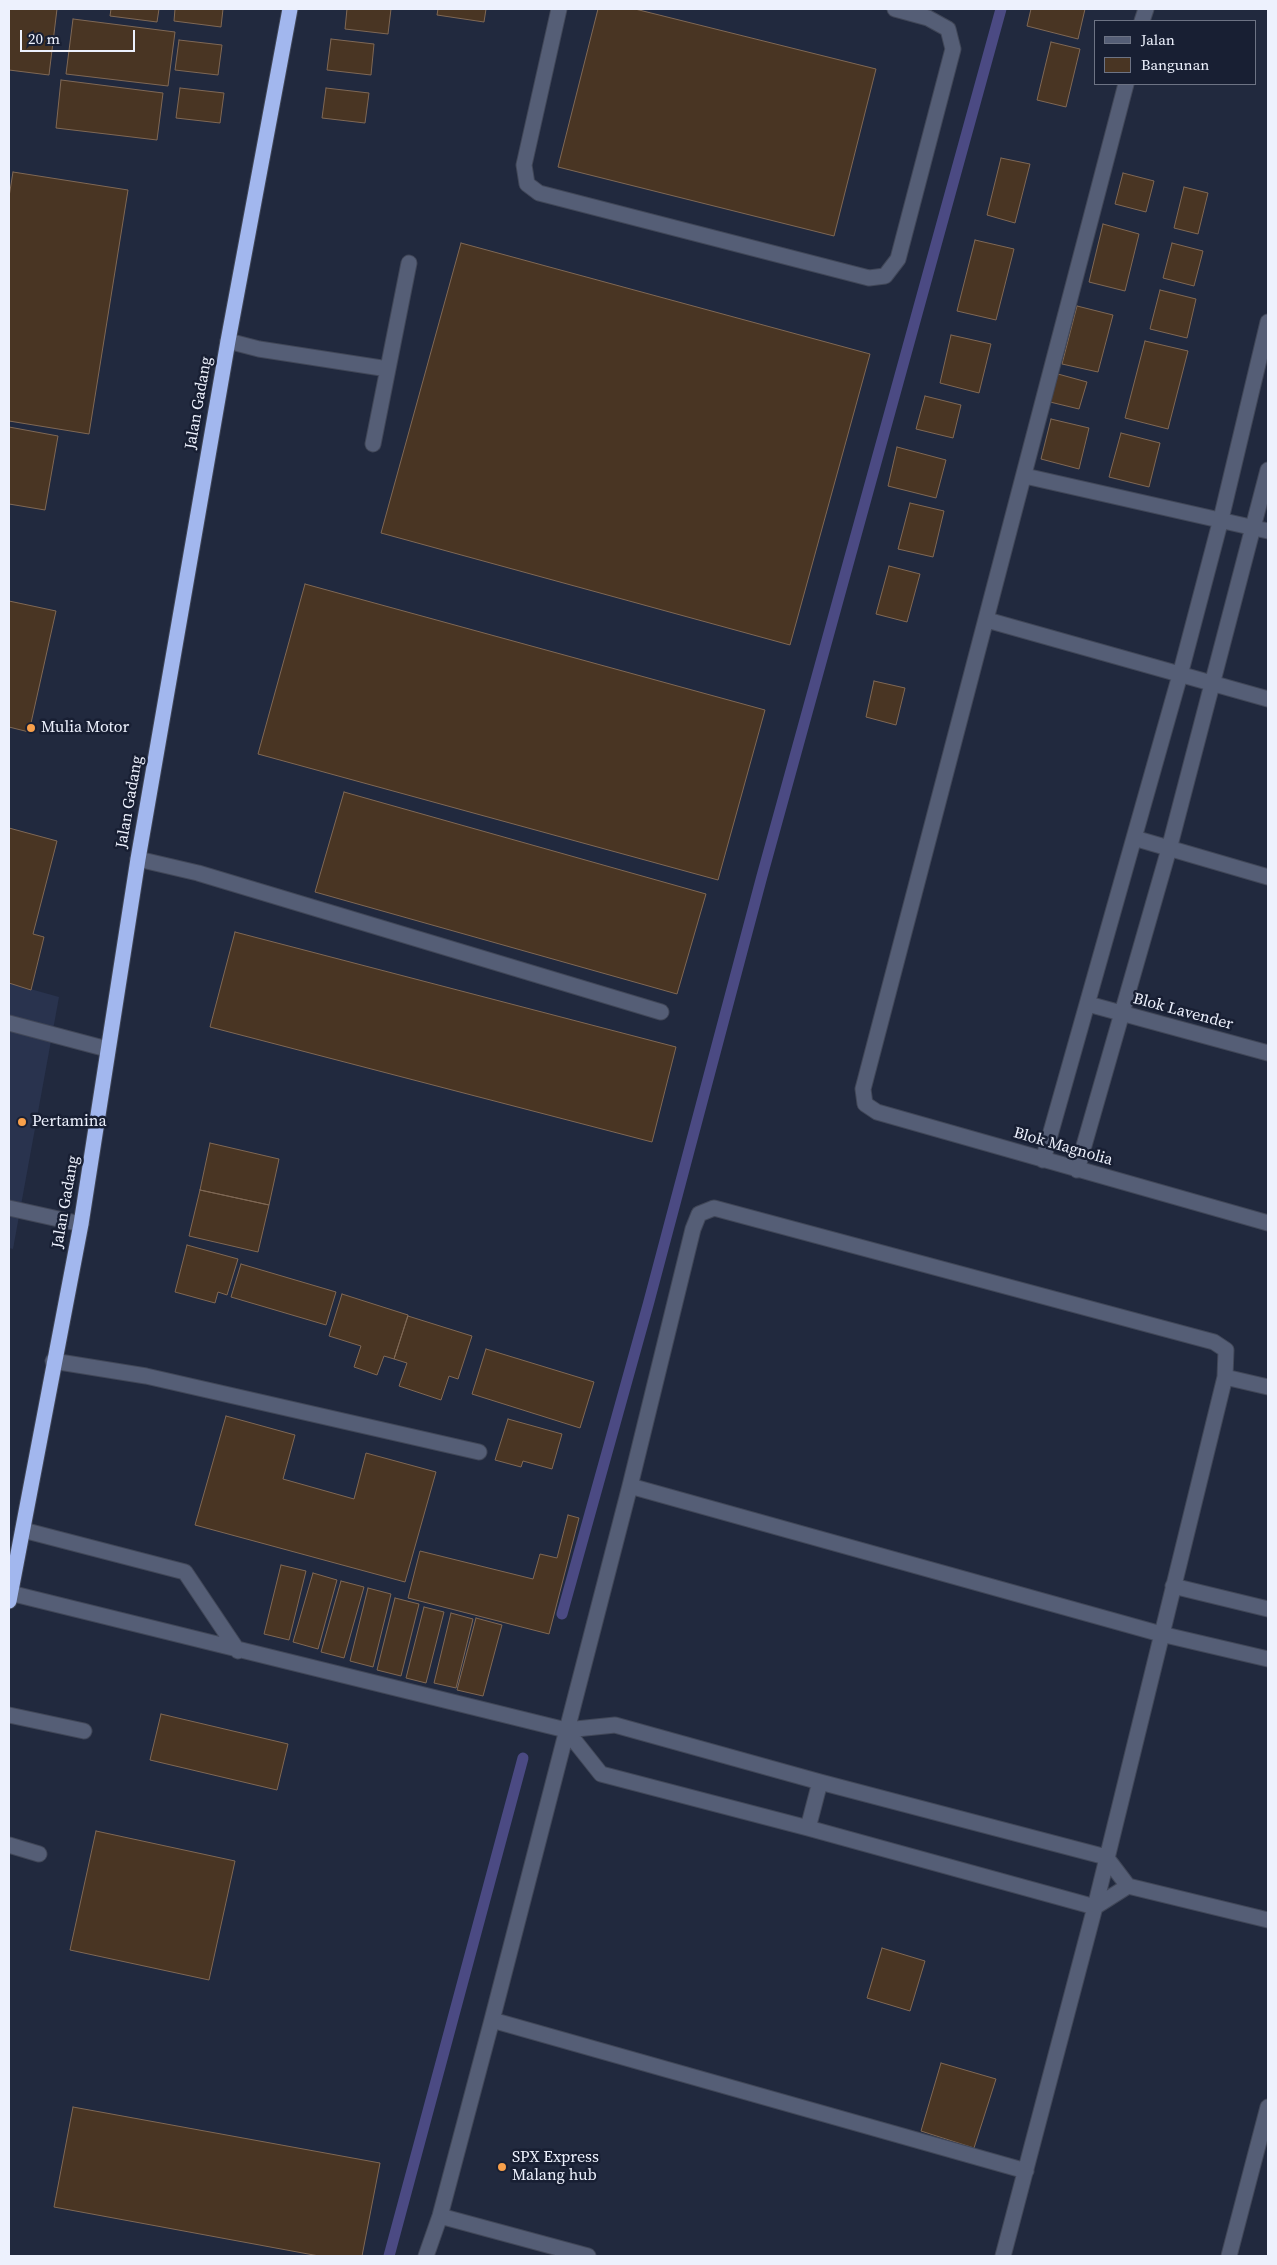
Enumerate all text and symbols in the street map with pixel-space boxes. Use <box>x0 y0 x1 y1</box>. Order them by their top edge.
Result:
scale bar <box>22 20 138 52</box>
legend <box>1094 20 1257 85</box>
text: 20 m <box>28 28 60 49</box>
text: Jalan <box>1141 29 1175 50</box>
text: Bangunan <box>1141 54 1209 75</box>
street label: Jalan Gadang <box>181 355 217 451</box>
place label: Mulia Motor <box>41 718 129 738</box>
marker: Mulia Motor <box>25 722 37 734</box>
street label: Jalan Gadang <box>112 754 148 850</box>
street label: Blok Lavender <box>1131 989 1235 1035</box>
place label: Pertamina <box>32 1112 107 1132</box>
marker: Pertamina <box>16 1116 28 1128</box>
street label: Blok Magnolia <box>1011 1124 1115 1170</box>
street label: Jalan Gadang <box>48 1154 84 1250</box>
place label: SPX Express Malang hub <box>512 2148 599 2186</box>
marker: SPX Express Malang hub <box>496 2161 508 2173</box>

